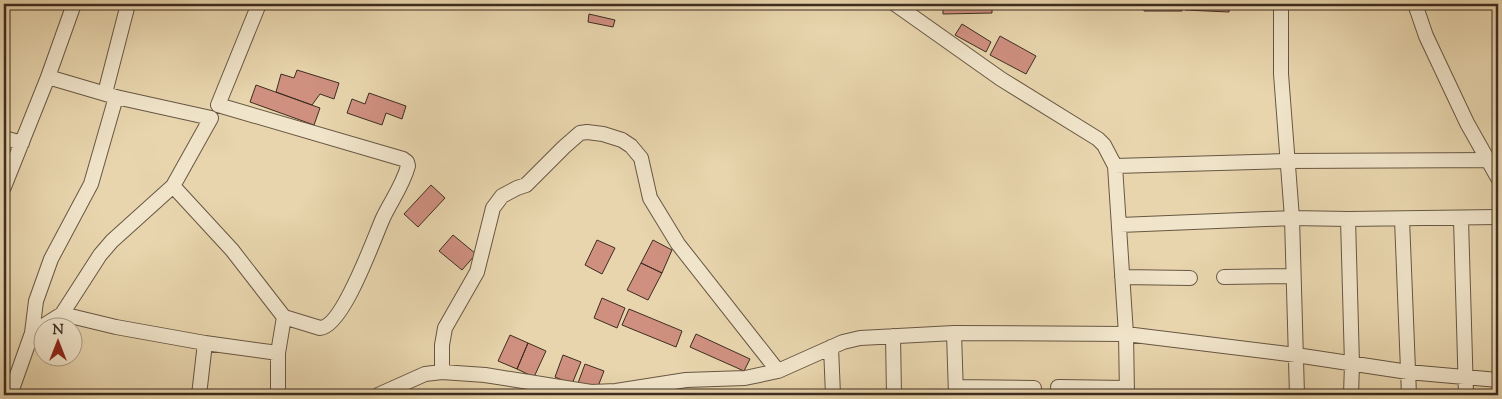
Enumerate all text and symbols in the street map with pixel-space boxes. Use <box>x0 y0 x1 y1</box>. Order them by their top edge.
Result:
north arrow <box>32 316 82 366</box>
text: N <box>52 321 64 341</box>

